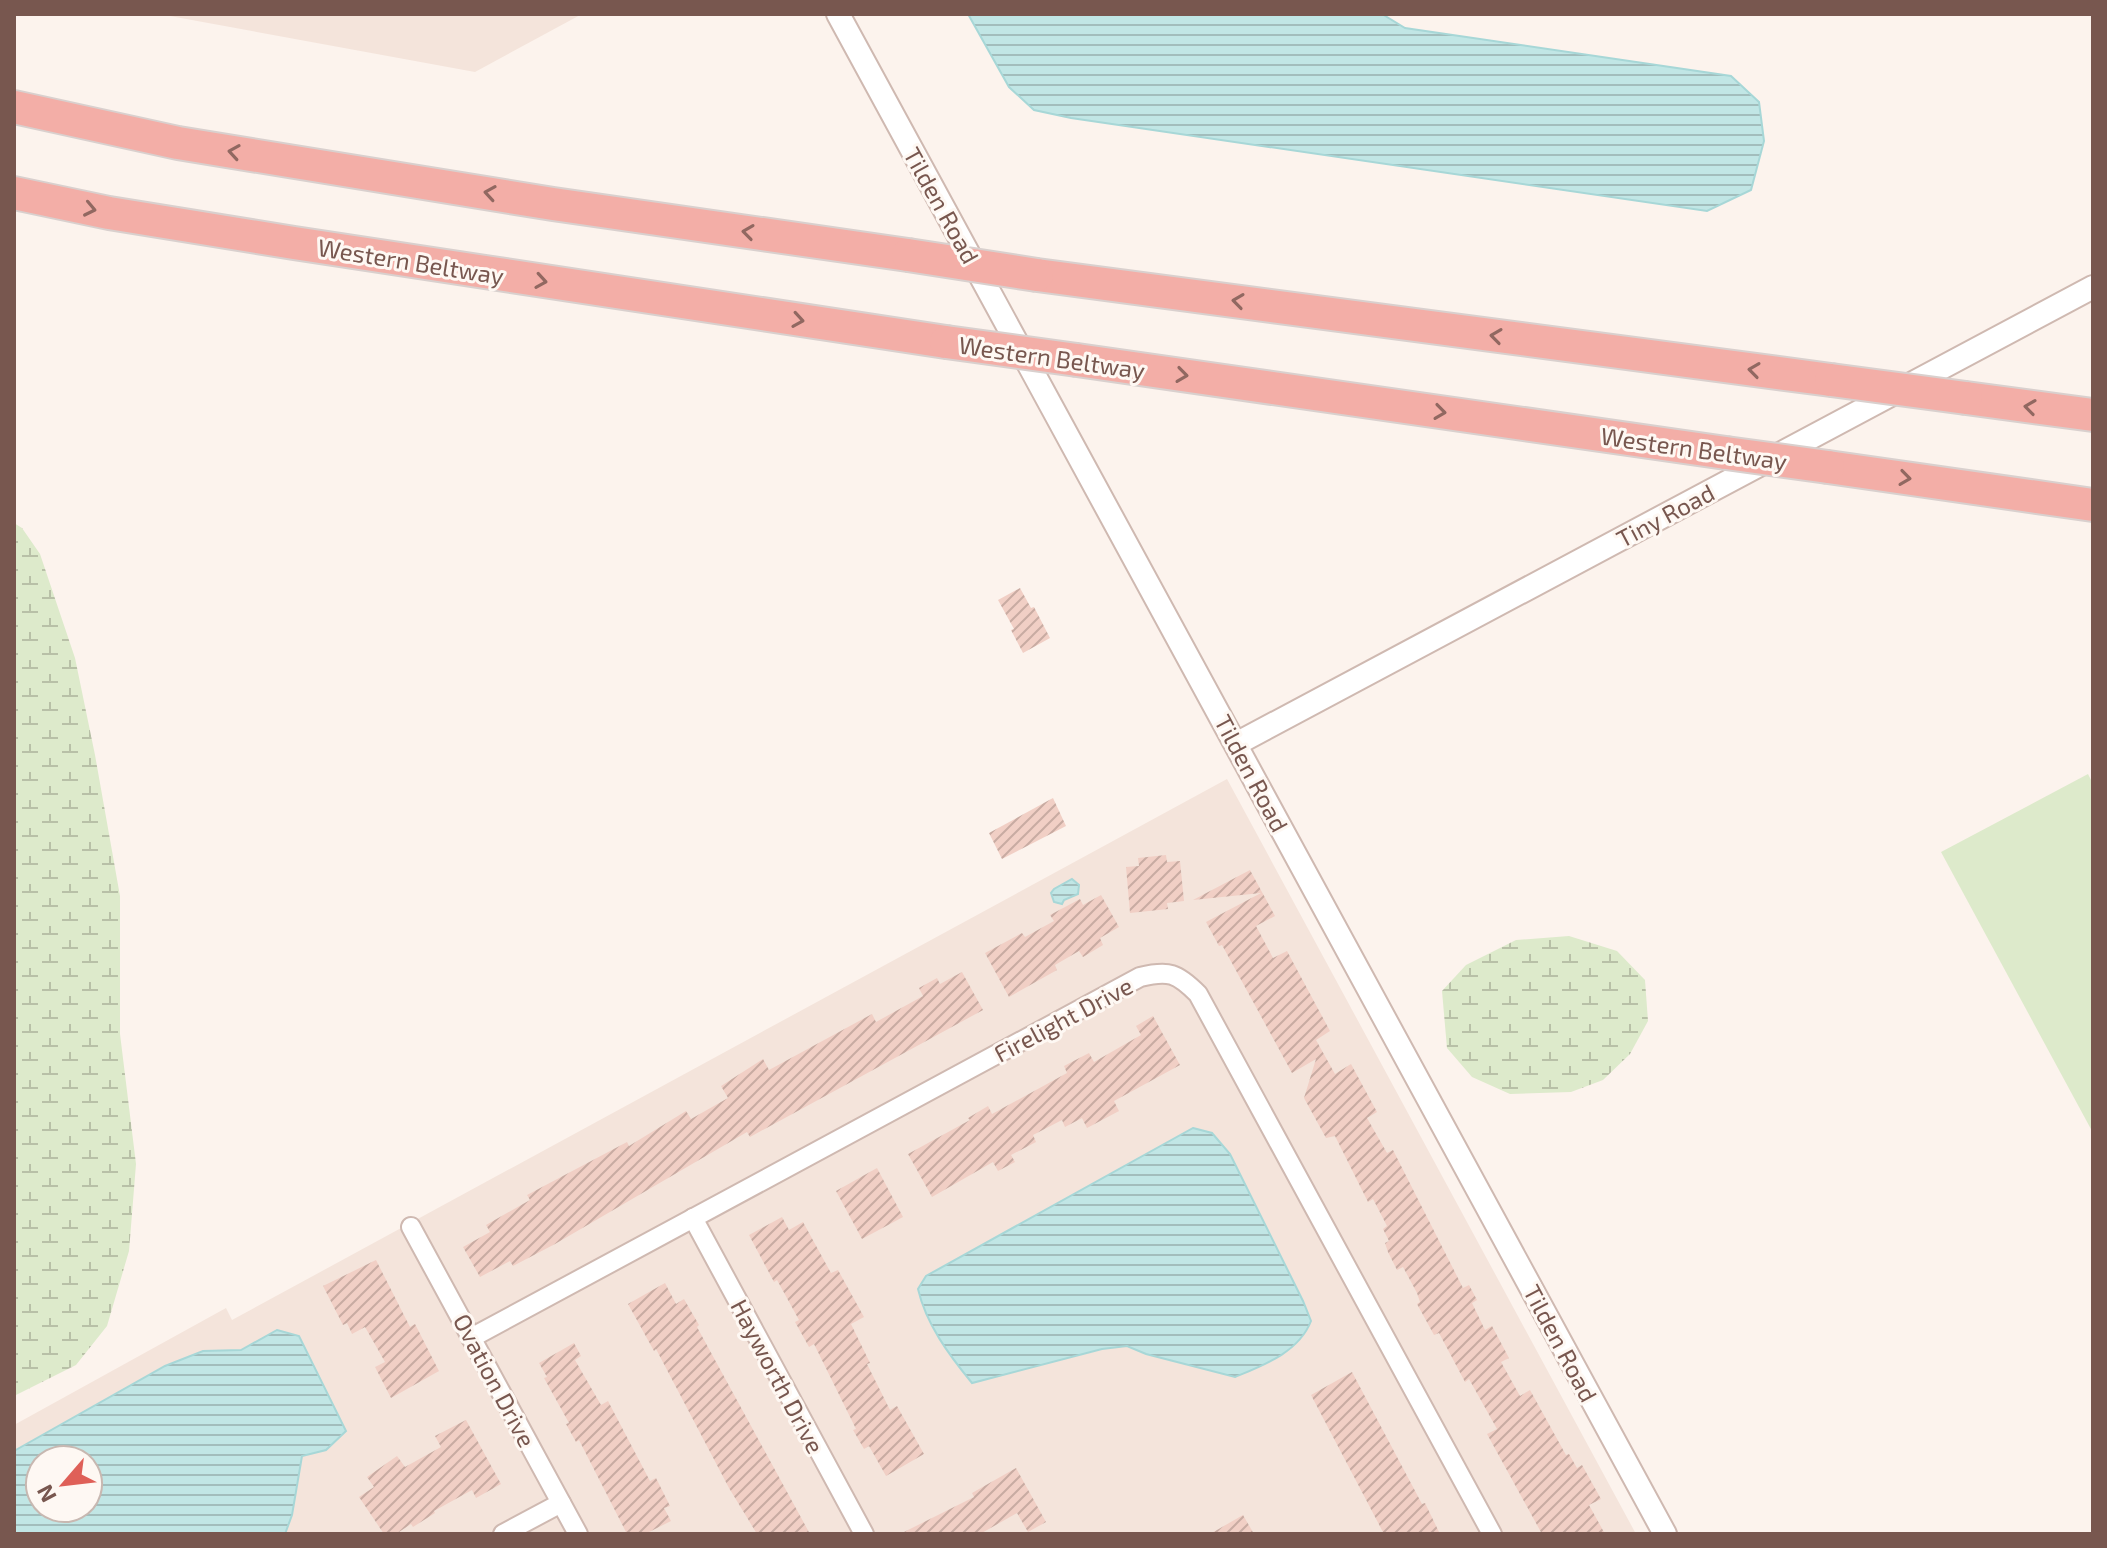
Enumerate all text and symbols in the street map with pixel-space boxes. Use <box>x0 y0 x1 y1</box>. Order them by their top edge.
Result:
street label: Tilden Road <box>898 142 986 268</box>
one-way arrow <box>227 144 241 161</box>
one-way arrow <box>484 186 497 203</box>
one-way arrow <box>84 199 97 216</box>
one-way arrow <box>741 224 754 241</box>
street label: Western Beltway <box>316 232 506 290</box>
one-way arrow <box>534 272 548 289</box>
one-way arrow <box>1232 293 1245 310</box>
one-way arrow <box>791 311 805 328</box>
one-way arrow <box>1489 328 1503 345</box>
street label: Western Beltway <box>957 330 1147 384</box>
one-way arrow <box>1747 362 1761 379</box>
one-way arrow <box>1175 366 1189 383</box>
one-way arrow <box>2023 399 2037 416</box>
one-way arrow <box>1433 403 1446 420</box>
street label: Western Beltway <box>1599 421 1789 475</box>
one-way arrow <box>1898 469 1912 486</box>
street label: Tiny Road <box>1611 477 1719 553</box>
street label: Tilden Road <box>1209 710 1295 836</box>
street label: Firelight Drive <box>989 970 1137 1068</box>
street label: Tilden Road <box>1518 1280 1604 1406</box>
street label: Hayworth Drive <box>725 1294 831 1458</box>
street label: Ovation Drive <box>448 1308 542 1452</box>
north arrow <box>24 1444 104 1524</box>
text: N <box>30 1481 61 1507</box>

